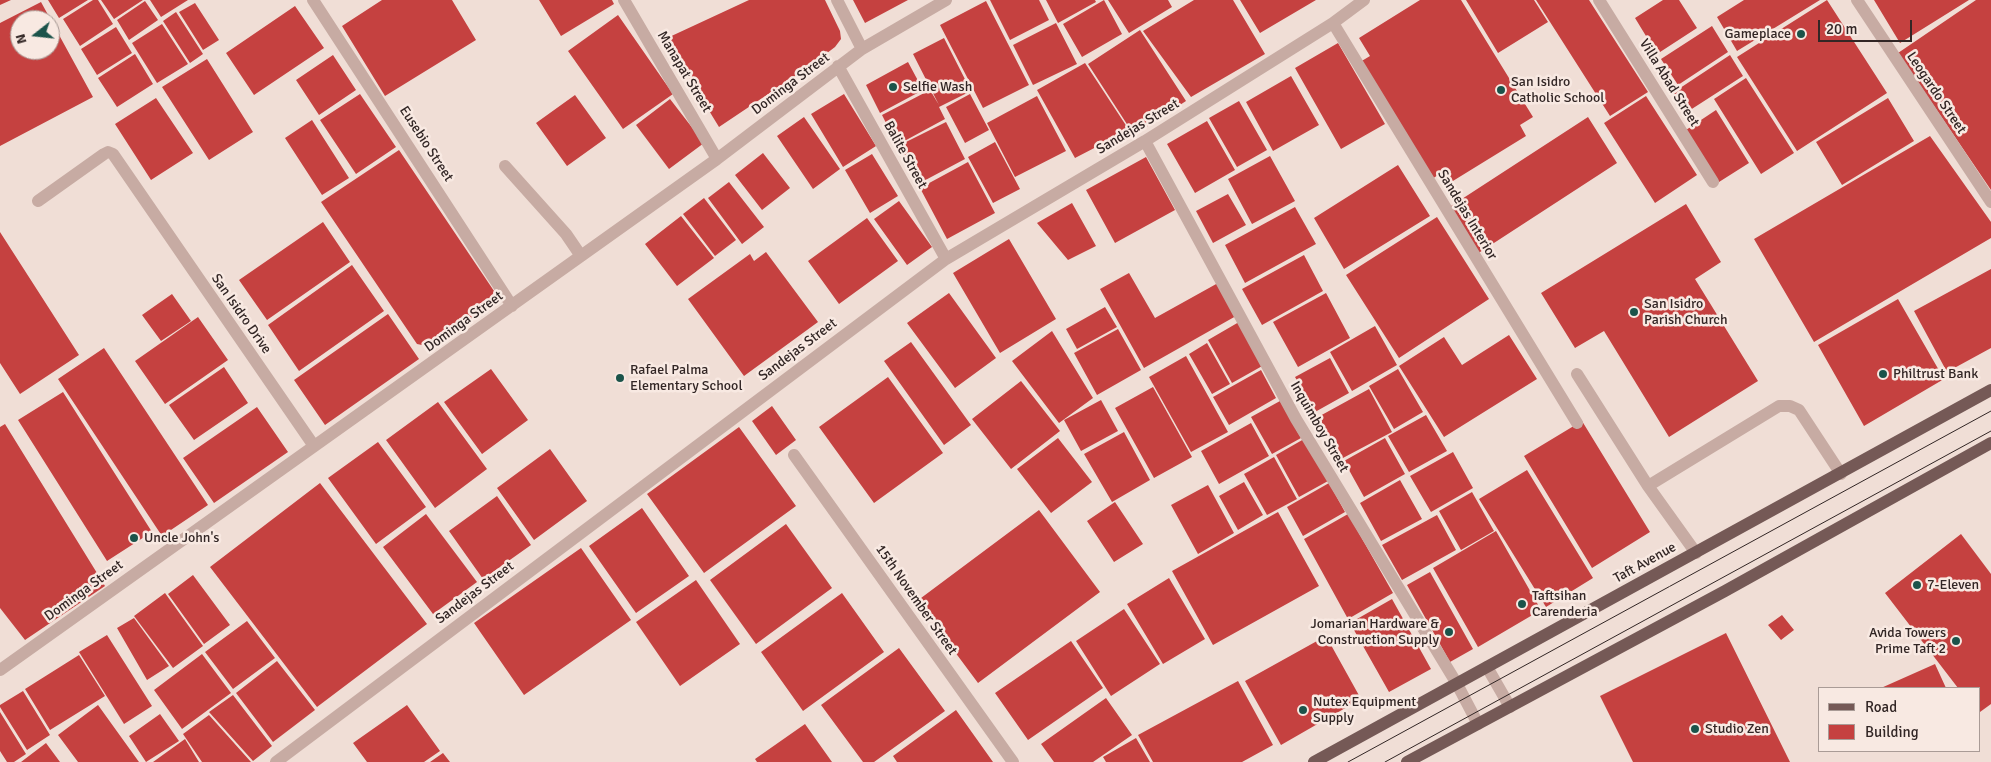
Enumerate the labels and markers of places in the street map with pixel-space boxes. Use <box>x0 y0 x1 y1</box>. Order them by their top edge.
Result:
place label: Gameplace <box>1725 26 1791 42</box>
marker: Gameplace <box>1795 28 1807 40</box>
place label: San Isidro Catholic School <box>1511 74 1604 106</box>
place label: Selfie Wash <box>903 79 972 95</box>
marker: Selfie Wash <box>887 81 899 93</box>
marker: San Isidro Catholic School <box>1495 84 1507 96</box>
place label: San Isidro Parish Church <box>1644 296 1728 328</box>
marker: San Isidro Parish Church <box>1628 306 1640 318</box>
place label: Rafael Palma Elementary School <box>630 362 743 394</box>
place label: Philtrust Bank <box>1893 366 1978 382</box>
marker: Philtrust Bank <box>1877 368 1889 380</box>
marker: Rafael Palma Elementary School <box>614 372 626 384</box>
place label: Uncle John's <box>144 530 219 546</box>
marker: Uncle John's <box>128 532 140 544</box>
place label: 7-Eleven <box>1927 577 1979 593</box>
marker: 7-Eleven <box>1911 579 1923 591</box>
place label: Taftsihan Carenderia <box>1532 588 1598 620</box>
marker: Taftsihan Carenderia <box>1516 598 1528 610</box>
place label: Jomarian Hardware & Construction Supply <box>1310 616 1439 648</box>
place label: Avida Towers Prime Taft 2 <box>1869 625 1946 658</box>
marker: Jomarian Hardware & Construction Supply <box>1443 626 1455 638</box>
marker: Avida Towers Prime Taft 2 <box>1950 635 1962 647</box>
place label: Nutex Equipment Supply <box>1313 694 1416 726</box>
marker: Nutex Equipment Supply <box>1297 704 1309 716</box>
place label: Studio Zen <box>1705 721 1769 737</box>
marker: Studio Zen <box>1689 723 1701 735</box>

